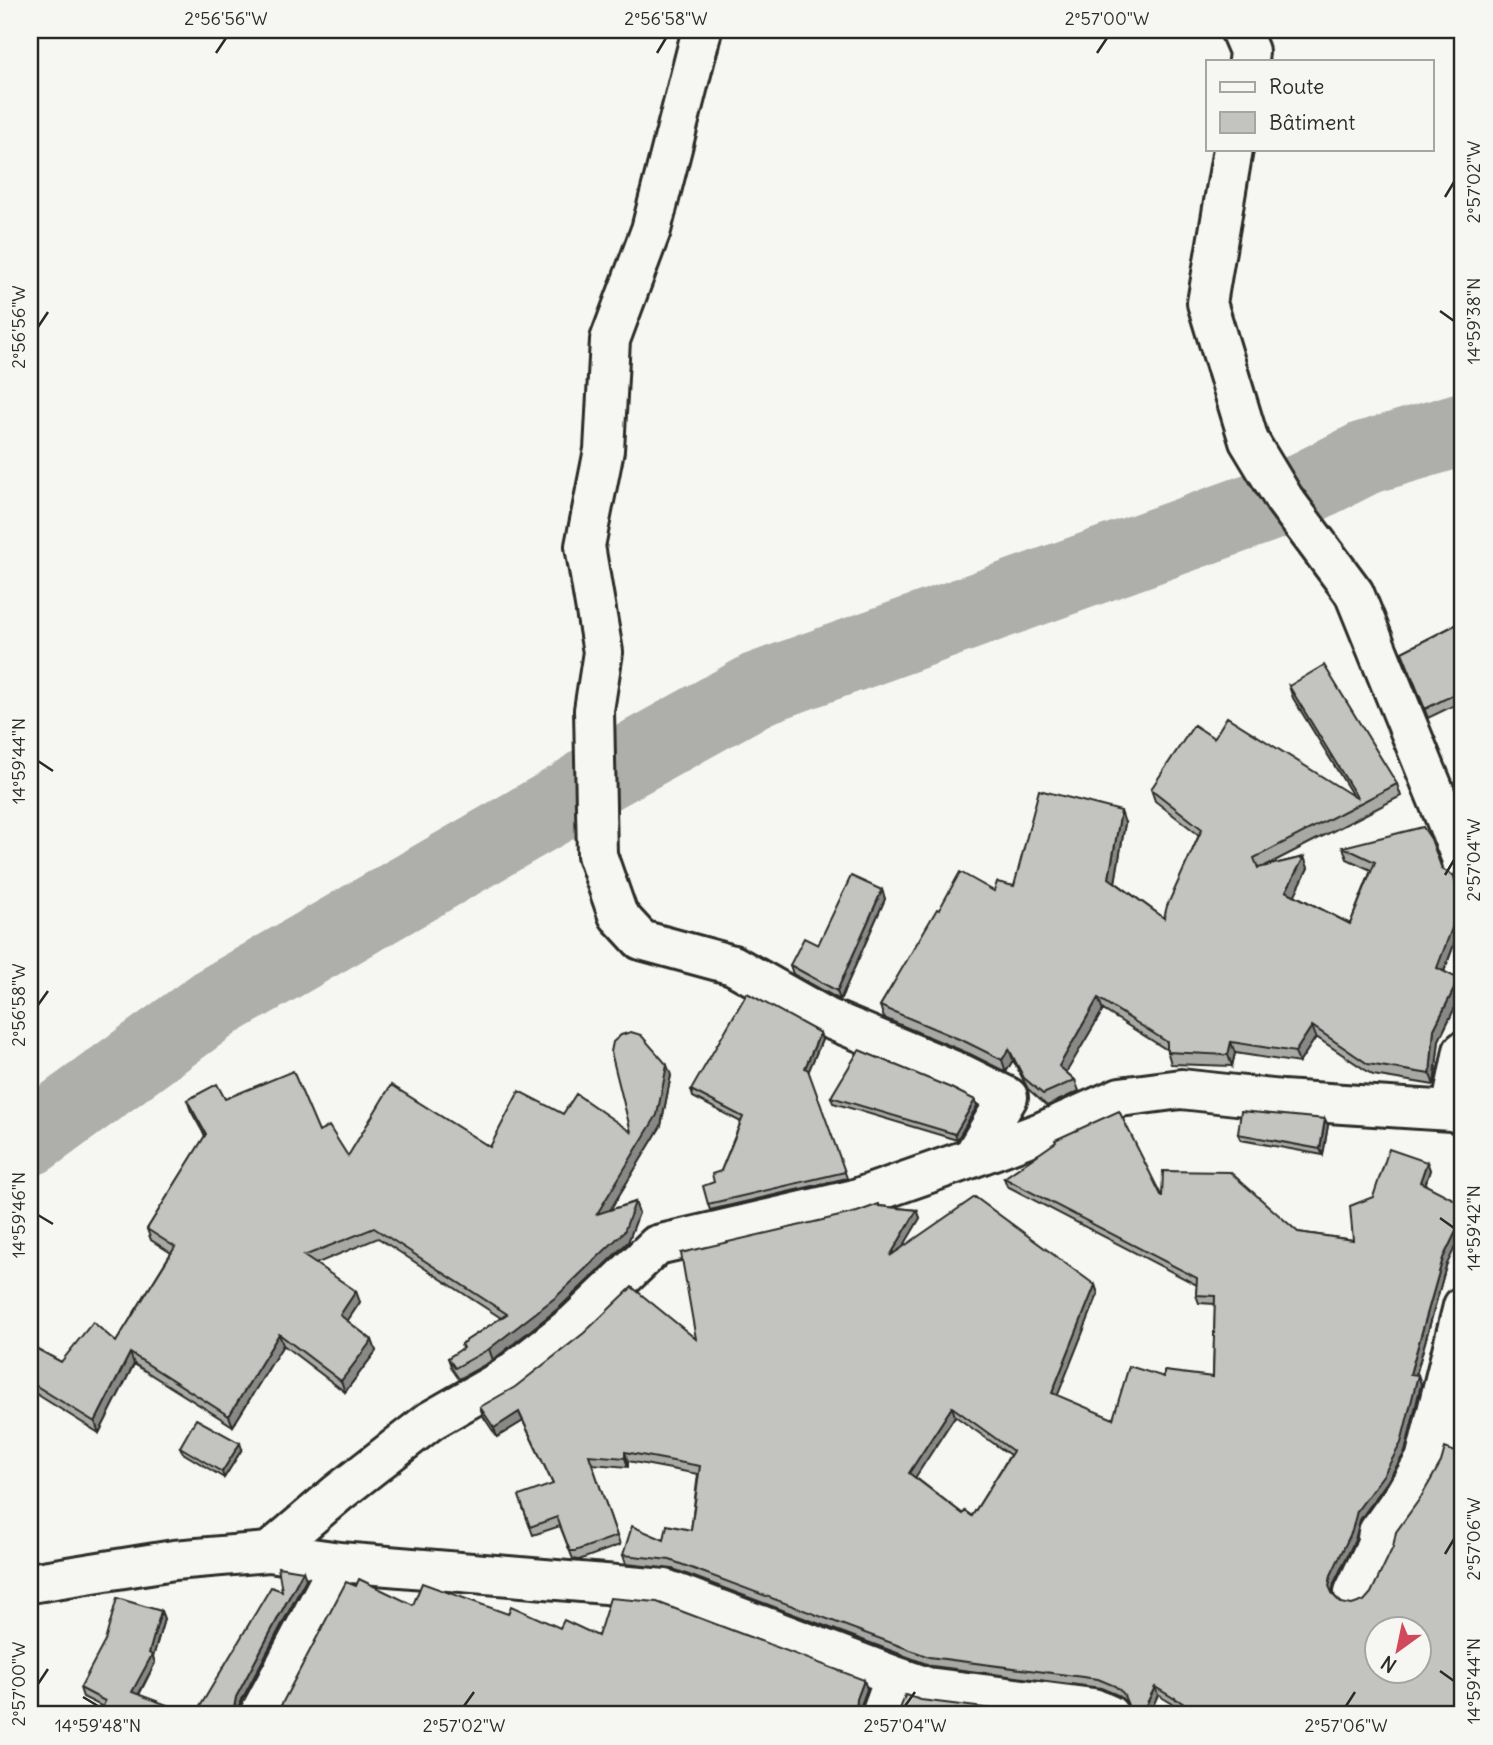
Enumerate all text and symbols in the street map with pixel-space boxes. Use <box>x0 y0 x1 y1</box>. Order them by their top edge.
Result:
text: 2°56'56"W <box>184 7 268 30</box>
text: 2°56'58"W <box>624 7 708 30</box>
text: 2°57'00"W <box>1065 7 1149 30</box>
legend <box>1206 60 1434 150</box>
text: Route <box>1269 73 1324 100</box>
text: Bâtiment <box>1269 109 1355 136</box>
text: 2°57'02"W <box>1462 141 1485 223</box>
text: 14°59'38"N <box>1462 278 1485 364</box>
text: 2°56'56"W <box>7 285 30 369</box>
text: 14°59'44"N <box>7 718 30 804</box>
text: 2°57'04"W <box>1462 818 1485 902</box>
text: 2°56'58"W <box>7 963 30 1047</box>
text: 14°59'46"N <box>7 1172 30 1258</box>
text: 14°59'42"N <box>1462 1185 1485 1271</box>
text: 2°57'06"W <box>1462 1497 1485 1581</box>
north arrow <box>1364 1616 1434 1686</box>
text: 14°59'44"N <box>1462 1638 1485 1724</box>
text: 2°57'00"W <box>7 1642 30 1726</box>
text: N <box>1377 1651 1401 1678</box>
text: 14°59'48"N <box>55 1714 141 1737</box>
text: 2°57'02"W <box>423 1714 505 1737</box>
text: 2°57'04"W <box>863 1714 947 1737</box>
text: 2°57'06"W <box>1304 1714 1388 1737</box>

